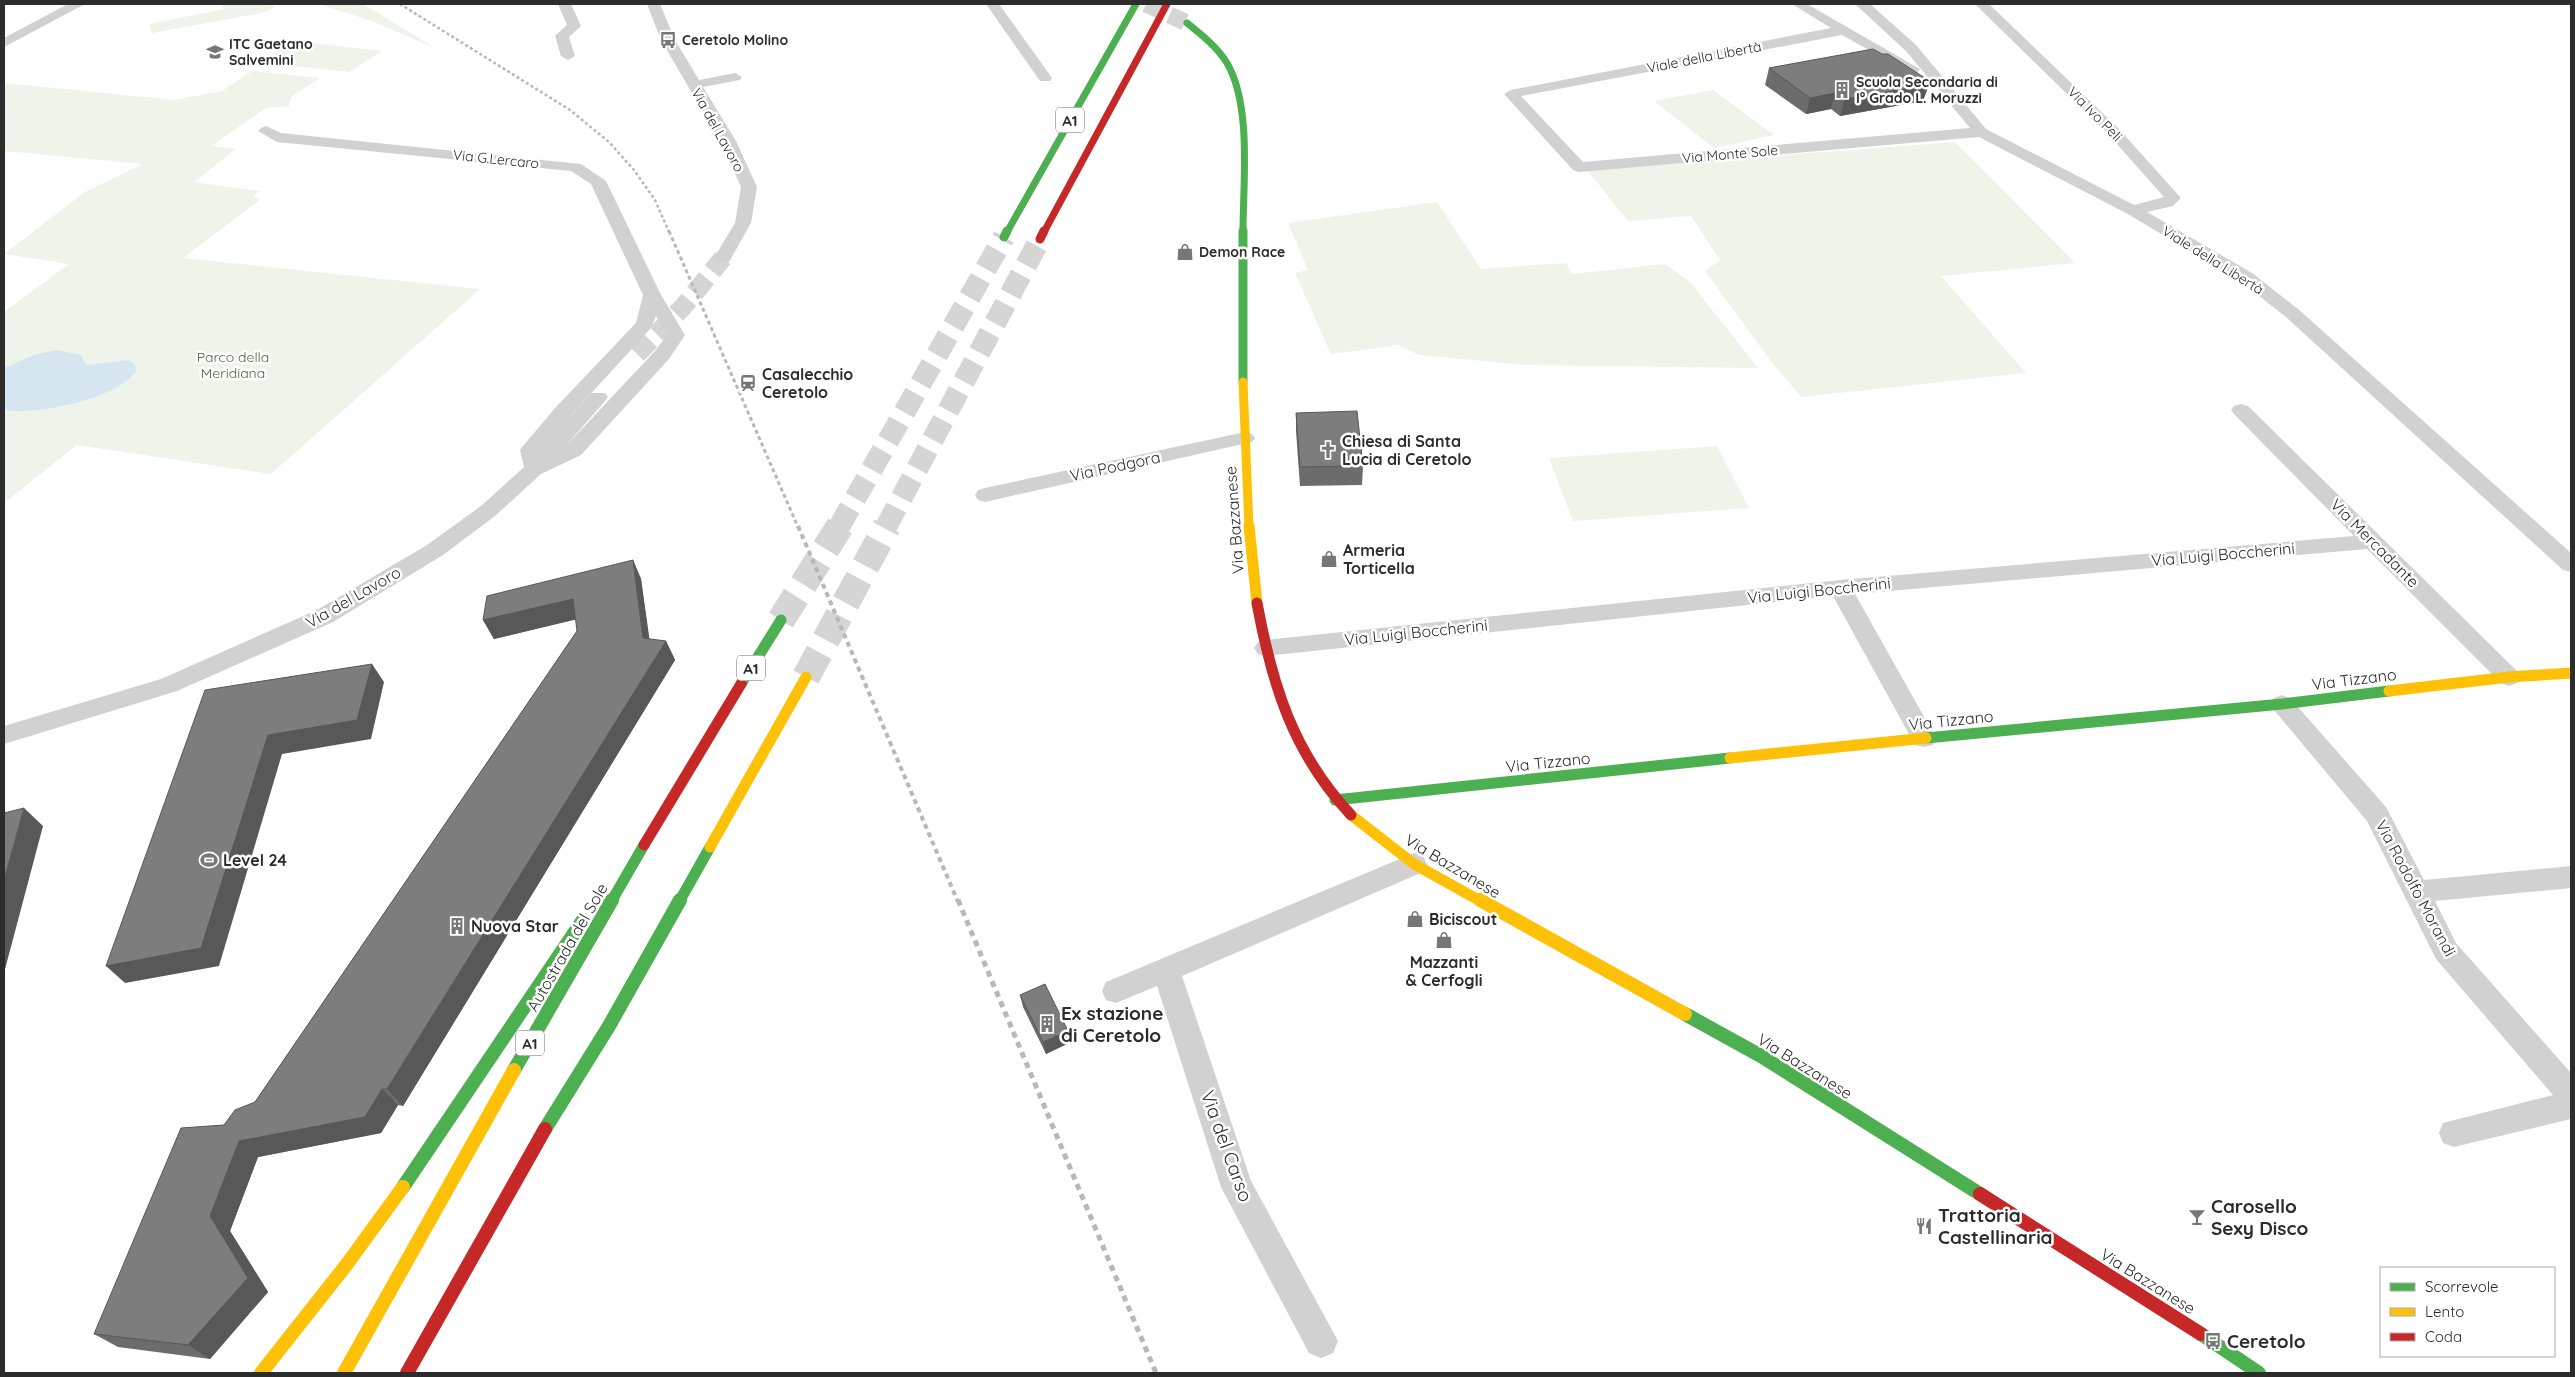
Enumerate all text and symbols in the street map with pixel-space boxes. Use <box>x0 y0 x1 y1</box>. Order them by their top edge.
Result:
bus stop icon: Ceretolo Molino <box>658 30 678 50</box>
place label: Ceretolo Molino <box>682 31 788 49</box>
place label: ITC Gaetano Salvemini <box>229 35 313 69</box>
street label: Viale della Libertà <box>1645 37 1763 77</box>
school or university icon: ITC Gaetano Salvemini <box>205 42 225 62</box>
place label: Scuola Secondaria di I° Grado L. Moruzzi <box>1856 73 1998 107</box>
building icon: Scuola Secondaria di I° Grado L. Moruzzi <box>1832 80 1852 100</box>
street label: Via Ivo Peli <box>2064 83 2126 145</box>
street label: Via del Lavoro <box>688 85 748 175</box>
road number: A1 <box>1056 108 1084 132</box>
street label: Via Monte Sole <box>1681 141 1779 167</box>
street label: Via G.Lercaro <box>452 146 540 172</box>
street label: Viale della Libertà <box>2159 222 2267 298</box>
shop icon: Demon Race <box>1175 242 1195 262</box>
place label: Demon Race <box>1199 243 1285 261</box>
park label: Parco della Meridiana <box>197 348 269 382</box>
place label: Casalecchio Ceretolo <box>762 364 853 402</box>
station icon: Casalecchio Ceretolo <box>738 373 758 393</box>
place label: Chiesa di Santa Lucia di Ceretolo <box>1342 431 1471 469</box>
church icon: Chiesa di Santa Lucia di Ceretolo <box>1318 440 1338 460</box>
street label: Via Podgora <box>1068 447 1162 485</box>
street label: Via Bazzanese <box>1220 465 1248 575</box>
street label: Via Mercadante <box>2326 494 2424 592</box>
street label: Via Luigi Boccherini <box>2150 538 2296 570</box>
place label: Armeria Torticella <box>1343 540 1415 578</box>
shop icon: Armeria Torticella <box>1319 549 1339 569</box>
street label: Via del Lavoro <box>302 562 404 632</box>
street label: Via Luigi Boccherini <box>1746 573 1892 607</box>
street label: Via Luigi Boccherini <box>1343 615 1489 649</box>
road number: A1 <box>737 656 765 680</box>
street label: Via Tizzano <box>2311 664 2397 694</box>
street label: Via Tizzano <box>1908 706 1994 734</box>
street label: Via Tizzano <box>1505 748 1591 776</box>
street label: Via Rodolfo Morandi <box>2372 816 2460 960</box>
street label: Via Bazzanese <box>1402 830 1504 902</box>
sports icon: Level 24 <box>199 850 219 870</box>
place label: Level 24 <box>223 850 288 870</box>
street label: Autostrada del Sole <box>522 879 612 1015</box>
shop icon: Biciscout <box>1405 909 1425 929</box>
place label: Biciscout <box>1429 909 1497 929</box>
building icon: Nuova Star <box>447 916 467 936</box>
place label: Nuova Star <box>471 916 559 936</box>
shop icon: Mazzanti & Cerfogli <box>1434 930 1454 950</box>
place label: Mazzanti & Cerfogli <box>1405 952 1483 990</box>
place label: Ex stazione di Ceretolo <box>1061 1001 1163 1047</box>
building icon: Ex stazione di Ceretolo <box>1037 1014 1057 1034</box>
street label: Via Bazzanese <box>1754 1029 1856 1103</box>
road number: A1 <box>516 1030 544 1056</box>
street label: Via del Carso <box>1196 1087 1258 1205</box>
place label: Carosello Sexy Disco <box>2211 1194 2308 1240</box>
place label: Trattoria Castellinaria <box>1938 1203 2053 1249</box>
bar icon: Carosello Sexy Disco <box>2187 1207 2207 1227</box>
restaurant icon: Trattoria Castellinaria <box>1914 1216 1934 1236</box>
street label: Via Bazzanese <box>2097 1244 2199 1318</box>
legend <box>2380 1267 2555 1357</box>
text: Scorrevole <box>2425 1277 2499 1296</box>
text: Lento <box>2425 1302 2464 1321</box>
text: Coda <box>2425 1327 2462 1346</box>
place label: Ceretolo <box>2227 1329 2306 1353</box>
bus stop icon: Ceretolo <box>2203 1331 2223 1351</box>

